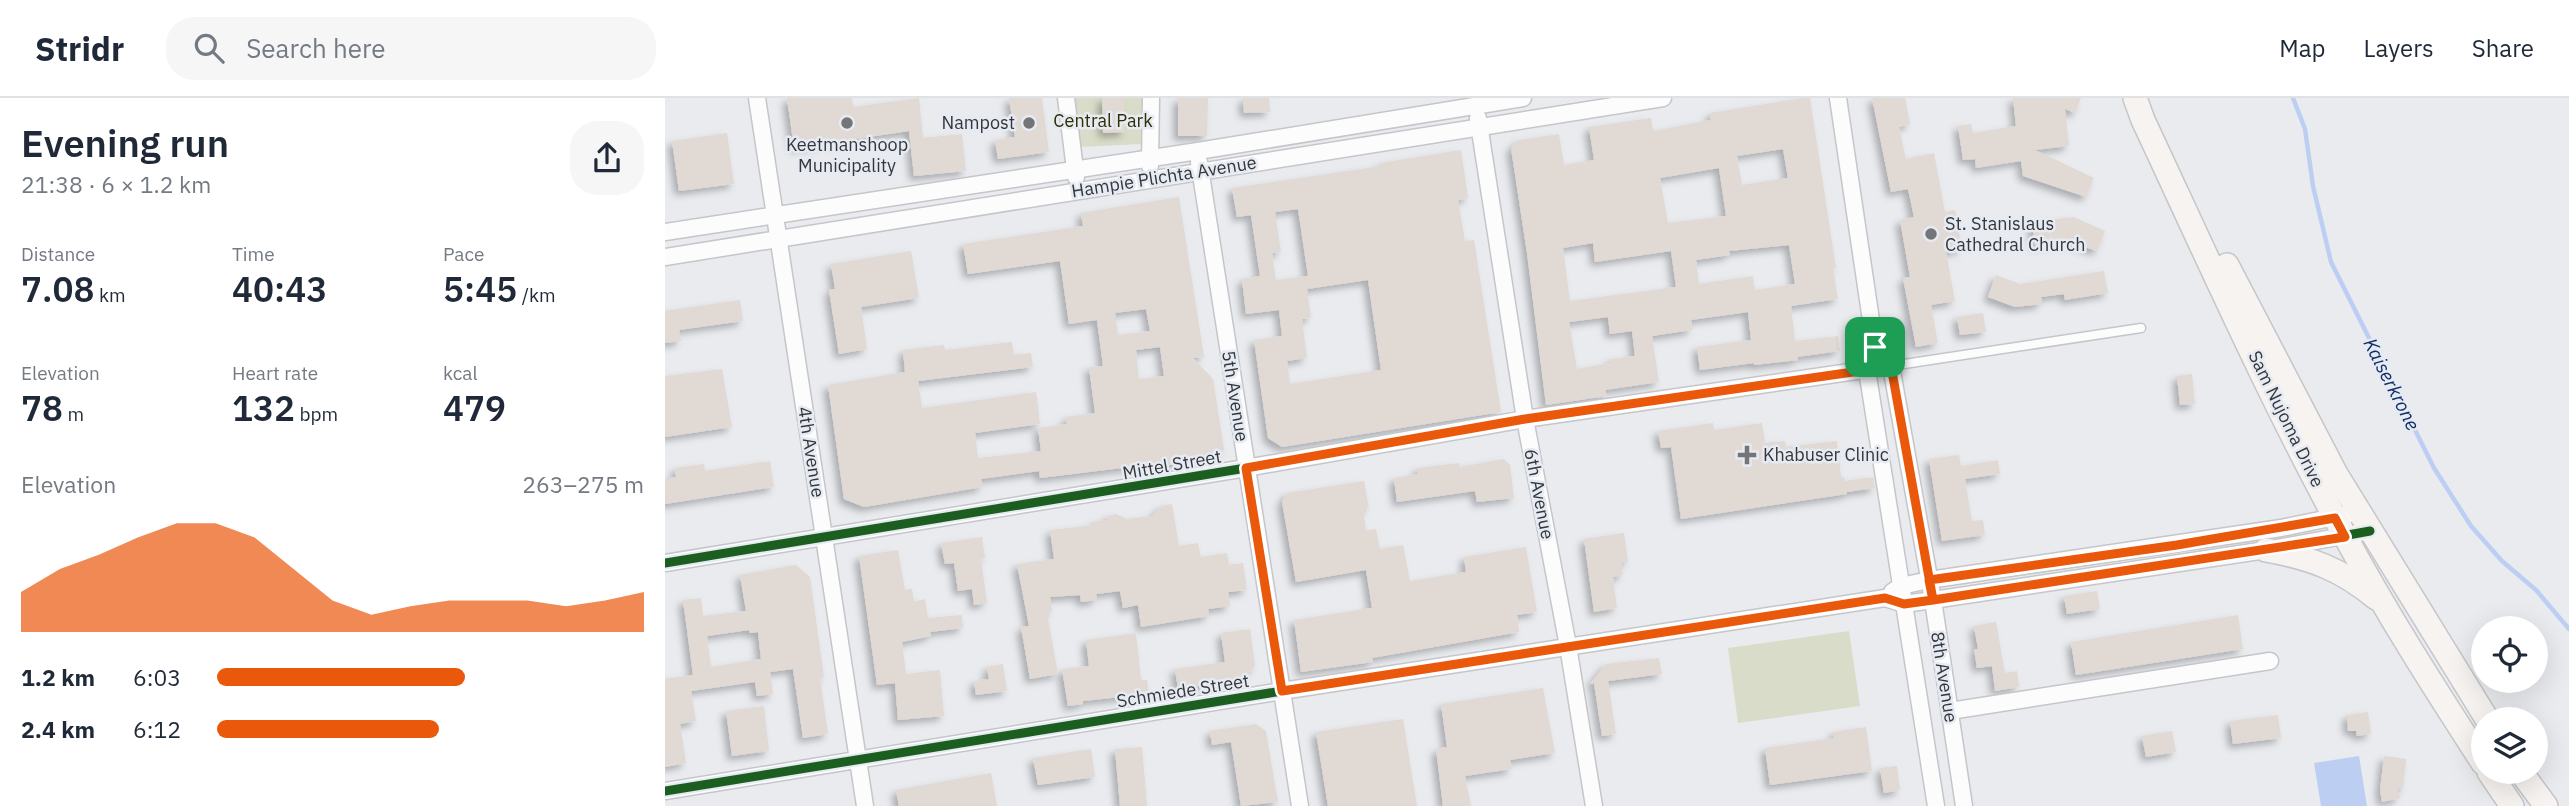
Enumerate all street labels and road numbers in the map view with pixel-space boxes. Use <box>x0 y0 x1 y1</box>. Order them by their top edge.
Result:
street label: Hampie Plichta Avenue <box>1070 151 1258 202</box>
street label: Sam Nujoma Drive <box>2243 347 2329 491</box>
street label: 5th Avenue <box>1217 349 1254 443</box>
street label: 4th Avenue <box>793 405 830 499</box>
street label: Mittel Street <box>1121 445 1223 485</box>
street label: 6th Avenue <box>1519 447 1560 541</box>
street label: 8th Avenue <box>1926 630 1963 724</box>
street label: Schmiede Street <box>1115 669 1251 712</box>

